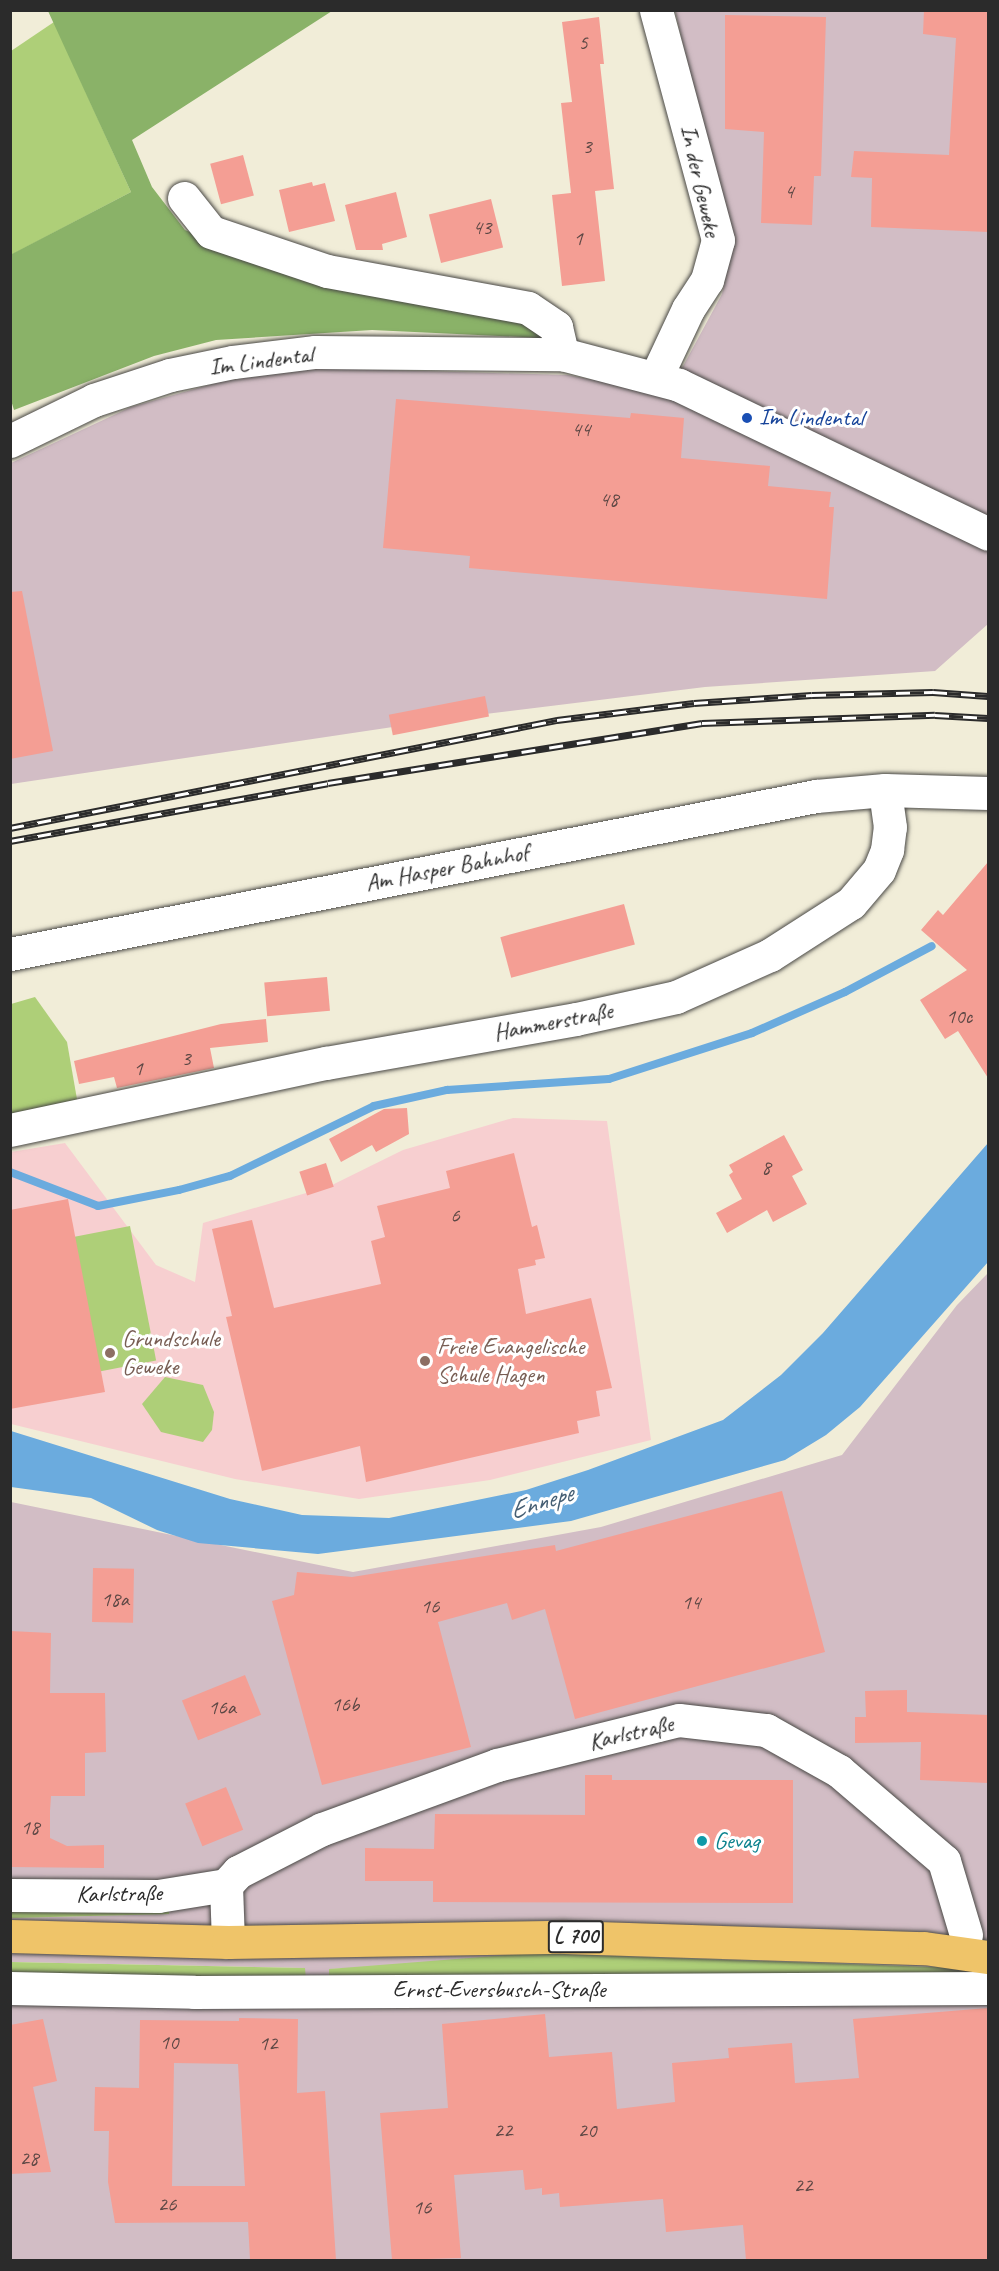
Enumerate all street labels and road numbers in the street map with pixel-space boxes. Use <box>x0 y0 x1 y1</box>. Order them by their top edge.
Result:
street label: In der Geweke <box>673 122 727 240</box>
street label: Im Lindental <box>207 339 315 383</box>
street label: Am Hasper Bahnhof <box>363 838 531 898</box>
street label: Hammerstraße <box>491 996 615 1048</box>
street label: Karlstraße <box>586 1709 676 1757</box>
street label: Karlstraße <box>76 1879 162 1909</box>
road number: L 700 <box>548 1918 604 1956</box>
street label: Ernst-Eversbusch-Straße <box>392 1976 606 2004</box>

